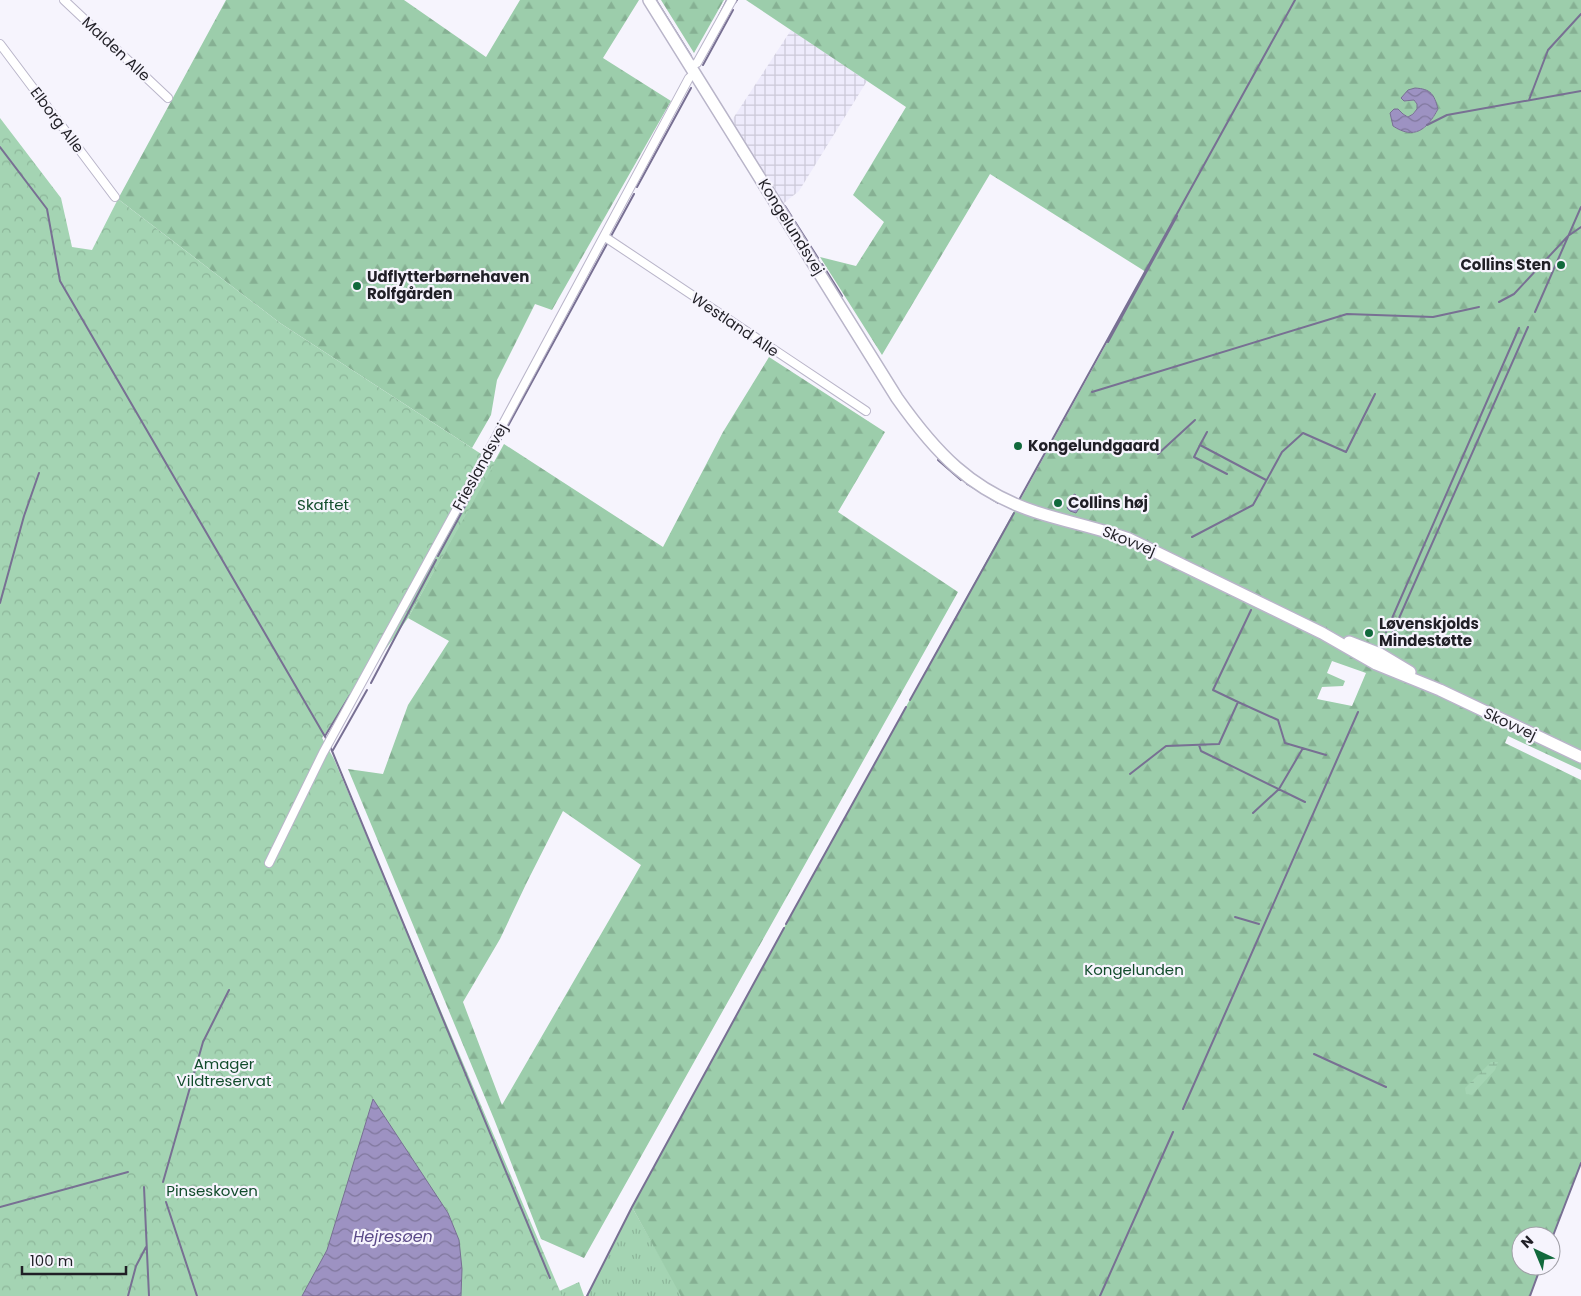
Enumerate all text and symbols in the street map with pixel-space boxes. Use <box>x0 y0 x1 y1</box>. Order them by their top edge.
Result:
street label: Malden Alle <box>78 11 155 86</box>
street label: Elborg Alle <box>26 82 89 157</box>
street label: Kongelundsvej <box>753 175 829 279</box>
place label: Collins Sten <box>1460 254 1551 275</box>
marker: Collins Sten <box>1555 259 1567 271</box>
place label: Udflytterbørnehaven Rolfgården <box>367 266 529 304</box>
marker: Udflytterbørnehaven Rolfgården <box>351 280 363 292</box>
street label: Westland Alle <box>687 287 783 362</box>
street label: Frieslandsvej <box>447 419 512 514</box>
place label: Kongelundgaard <box>1028 435 1160 456</box>
marker: Kongelundgaard <box>1012 440 1024 452</box>
place label: Collins høj <box>1068 492 1148 513</box>
park label: Skaftet <box>297 494 349 515</box>
marker: Collins høj <box>1052 497 1064 509</box>
street label: Skovvej <box>1099 520 1159 561</box>
place label: Løvenskjolds Mindestøtte <box>1379 613 1479 651</box>
marker: Løvenskjolds Mindestøtte <box>1363 627 1375 639</box>
street label: Skovvej <box>1480 702 1540 745</box>
park label: Kongelunden <box>1084 959 1184 980</box>
park label: Amager Vildtreservat <box>177 1053 271 1091</box>
park label: Pinseskoven <box>166 1180 258 1201</box>
water label: Hejresøen <box>353 1225 433 1248</box>
north arrow <box>1511 1226 1561 1276</box>
text: N <box>1516 1231 1538 1252</box>
scale bar <box>22 1244 126 1276</box>
text: 100 m <box>30 1250 73 1271</box>

